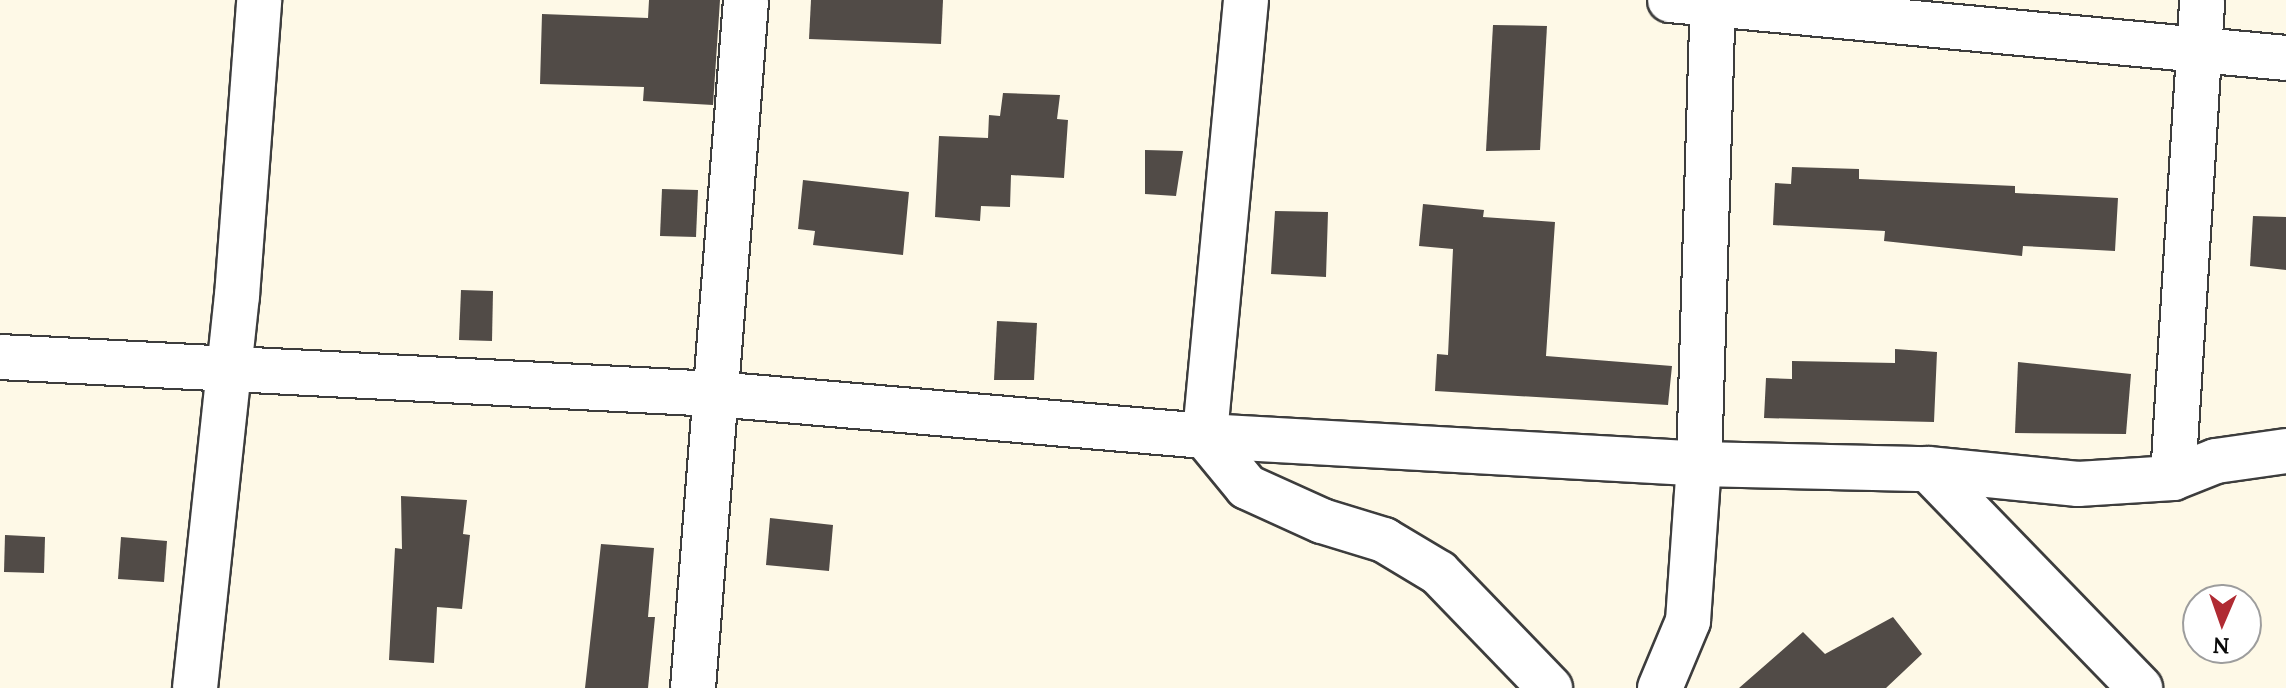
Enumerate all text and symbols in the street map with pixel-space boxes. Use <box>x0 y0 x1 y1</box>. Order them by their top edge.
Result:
north arrow <box>2182 584 2262 664</box>
text: N <box>2212 632 2230 660</box>

